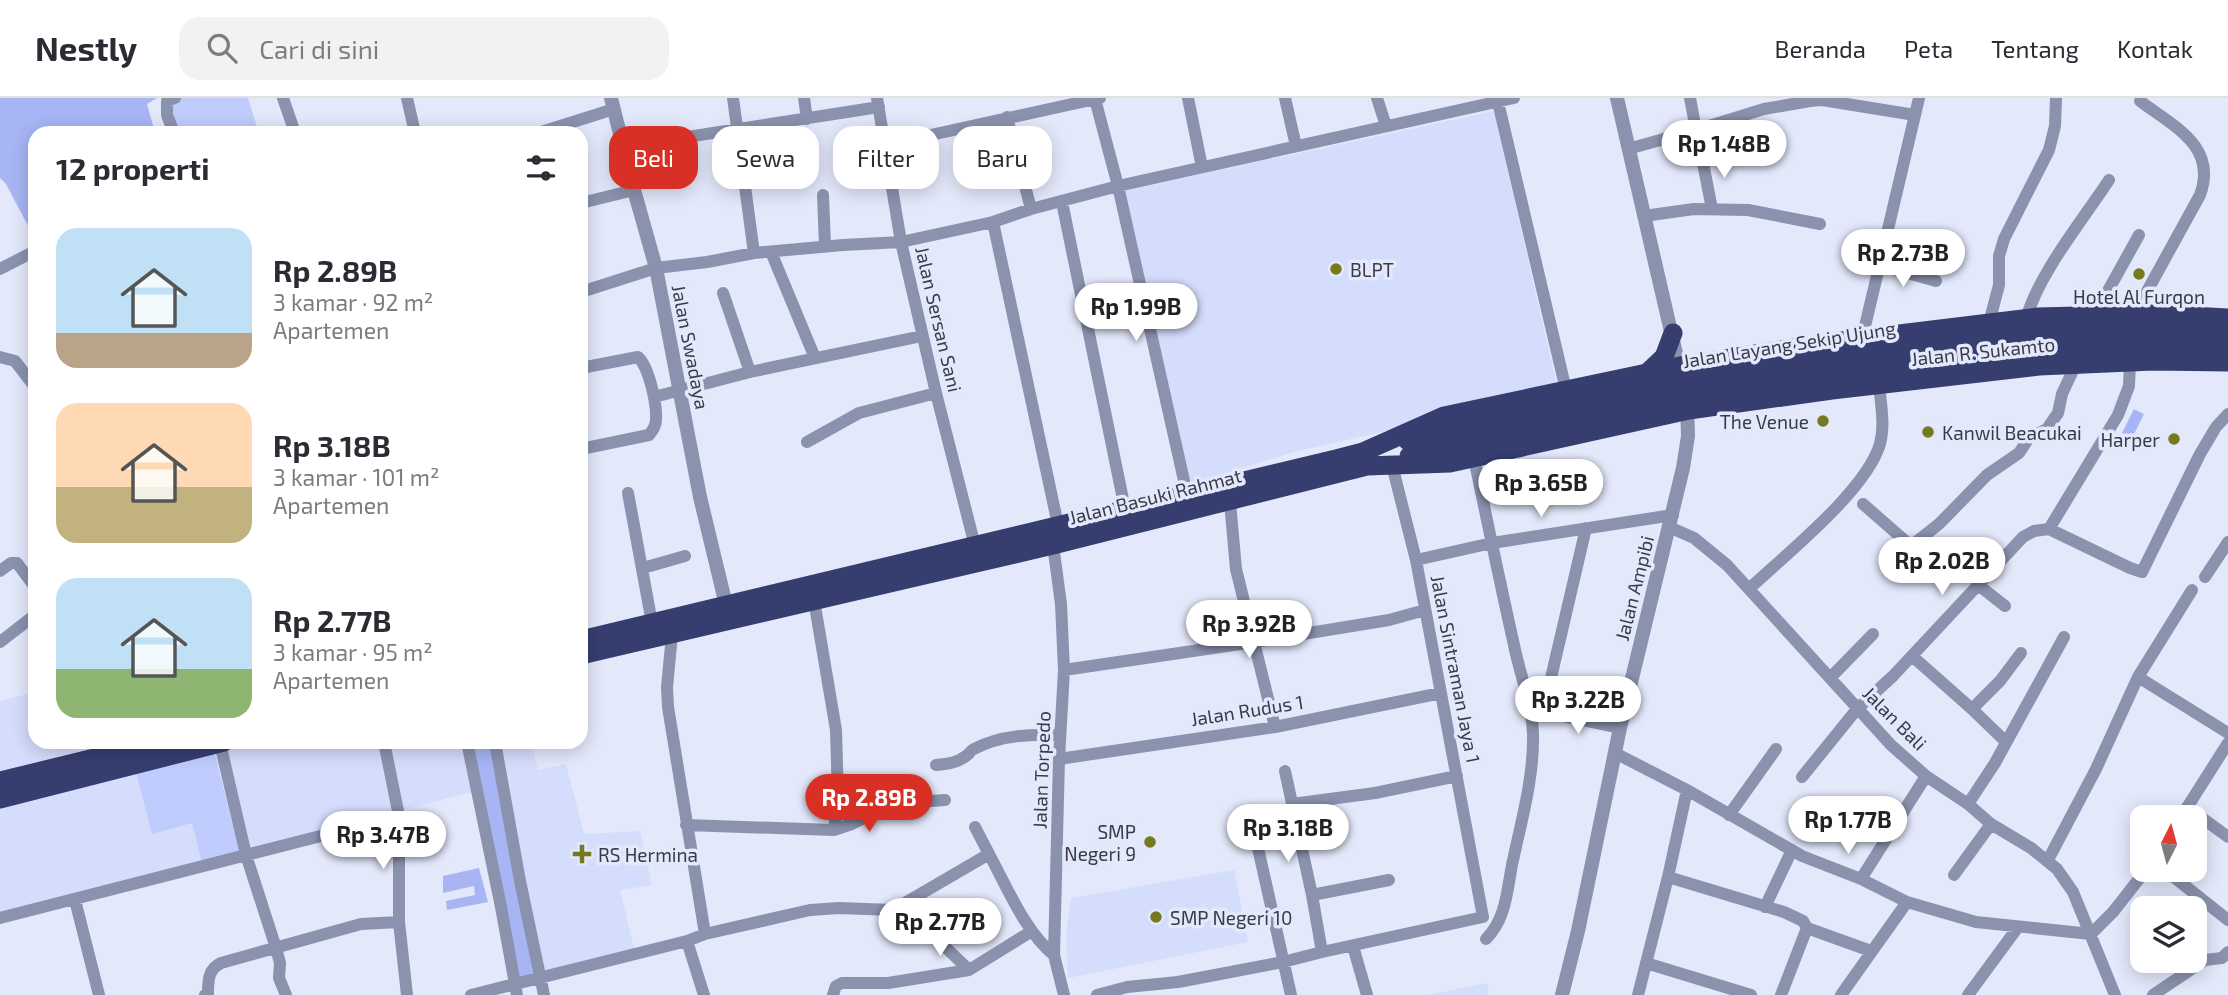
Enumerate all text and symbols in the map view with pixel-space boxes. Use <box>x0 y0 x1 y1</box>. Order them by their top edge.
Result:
search box <box>179 17 669 80</box>
text: Nestly <box>35 28 137 68</box>
icon: search <box>203 29 241 67</box>
text: Cari di sini <box>259 33 379 64</box>
text: Beranda <box>1775 34 1866 63</box>
text: Peta <box>1904 34 1953 63</box>
text: Tentang <box>1991 34 2079 63</box>
text: Kontak <box>2117 34 2193 63</box>
pin: Rp 1.48B <box>1652 120 1796 180</box>
chip: Beli <box>609 126 698 189</box>
chip: Sewa <box>712 126 819 189</box>
chip: Filter <box>833 126 939 189</box>
chip: Baru <box>953 126 1052 189</box>
text: Rp 1.48B <box>1678 129 1770 157</box>
icon: filters <box>522 149 560 187</box>
text: 12 properti <box>56 150 209 186</box>
pin: Rp 2.73B <box>1831 230 1975 289</box>
text: Rp 2.73B <box>1857 238 1949 266</box>
street label: Jalan Sersan Sani <box>911 244 967 394</box>
text: Rp 2.89B <box>273 252 397 288</box>
icon: home <box>112 256 196 340</box>
place label: BLPT <box>1350 258 1394 281</box>
marker: BLPT <box>1328 261 1344 277</box>
marker: Hotel Al Furqon <box>2131 266 2147 282</box>
street label: Jalan Swadaya <box>668 283 714 411</box>
pin: Rp 1.99B <box>1064 284 1208 343</box>
place label: Hotel Al Furqon <box>2073 285 2205 308</box>
text: 3 kamar · 92 m² <box>273 288 433 316</box>
text: Rp 1.99B <box>1090 292 1182 320</box>
text: Apartemen <box>273 316 389 344</box>
street label: Jalan Layang Sekip Ujung <box>1681 316 1897 372</box>
street label: Jalan R. Sukamto <box>1910 332 2056 370</box>
place label: The Venue <box>1720 410 1809 433</box>
marker: The Venue <box>1815 413 1831 429</box>
place label: Kanwil Beacukai <box>1942 421 2082 444</box>
marker: Kanwil Beacukai <box>1920 424 1936 440</box>
text: Rp 3.18B <box>273 427 391 463</box>
place label: Harper <box>2100 428 2160 451</box>
icon: home <box>112 431 196 515</box>
marker: Harper <box>2166 431 2182 447</box>
pin: Rp 3.65B <box>1469 460 1613 519</box>
text: 3 kamar · 101 m² <box>273 463 439 491</box>
street label: Jalan Basuki Rahmat <box>1066 463 1244 529</box>
text: Rp 3.65B <box>1494 468 1588 496</box>
text: Apartemen <box>273 491 389 519</box>
street label: Jalan Ampibi <box>1610 533 1658 643</box>
pin: Rp 2.02B <box>1870 538 2014 597</box>
text: Rp 2.02B <box>1894 546 1990 574</box>
street label: Jalan Sintraman Jaya 1 <box>1426 573 1486 765</box>
pin: Rp 3.92B <box>1177 601 1321 660</box>
text: Rp 2.77B <box>273 602 392 638</box>
icon: home <box>112 606 196 690</box>
text: Rp 3.92B <box>1202 609 1296 637</box>
text: 3 kamar · 95 m² <box>273 638 433 666</box>
text: Apartemen <box>273 666 389 694</box>
pin: Rp 3.22B <box>1506 676 1650 736</box>
street label: Jalan Bali <box>1858 681 1932 755</box>
text: Rp 3.22B <box>1531 685 1625 713</box>
street label: Jalan Rudus 1 <box>1189 690 1305 730</box>
street label: Jalan Torpedo <box>1027 711 1055 829</box>
pin: Rp 2.89B <box>797 774 941 834</box>
text: Rp 2.89B <box>821 783 917 811</box>
pin: Rp 1.77B <box>1776 796 1920 856</box>
pin: Rp 3.18B <box>1216 804 1360 864</box>
text: Rp 1.77B <box>1804 805 1892 833</box>
north arrow <box>2130 805 2207 882</box>
map controls <box>2130 805 2207 973</box>
pin: Rp 3.47B <box>311 812 455 871</box>
text: Rp 3.18B <box>1243 813 1333 841</box>
text: Rp 3.47B <box>336 820 430 848</box>
place label: SMP Negeri 9 <box>1064 820 1136 865</box>
marker: SMP Negeri 9 <box>1142 834 1158 850</box>
place label: RS Hermina <box>598 843 698 866</box>
marker: RS Hermina <box>572 844 592 864</box>
button: layers <box>2130 896 2207 973</box>
pin: Rp 2.77B <box>868 898 1012 958</box>
place label: SMP Negeri 10 <box>1170 906 1292 929</box>
text: Rp 2.77B <box>895 907 985 935</box>
marker: SMP Negeri 10 <box>1148 909 1164 925</box>

